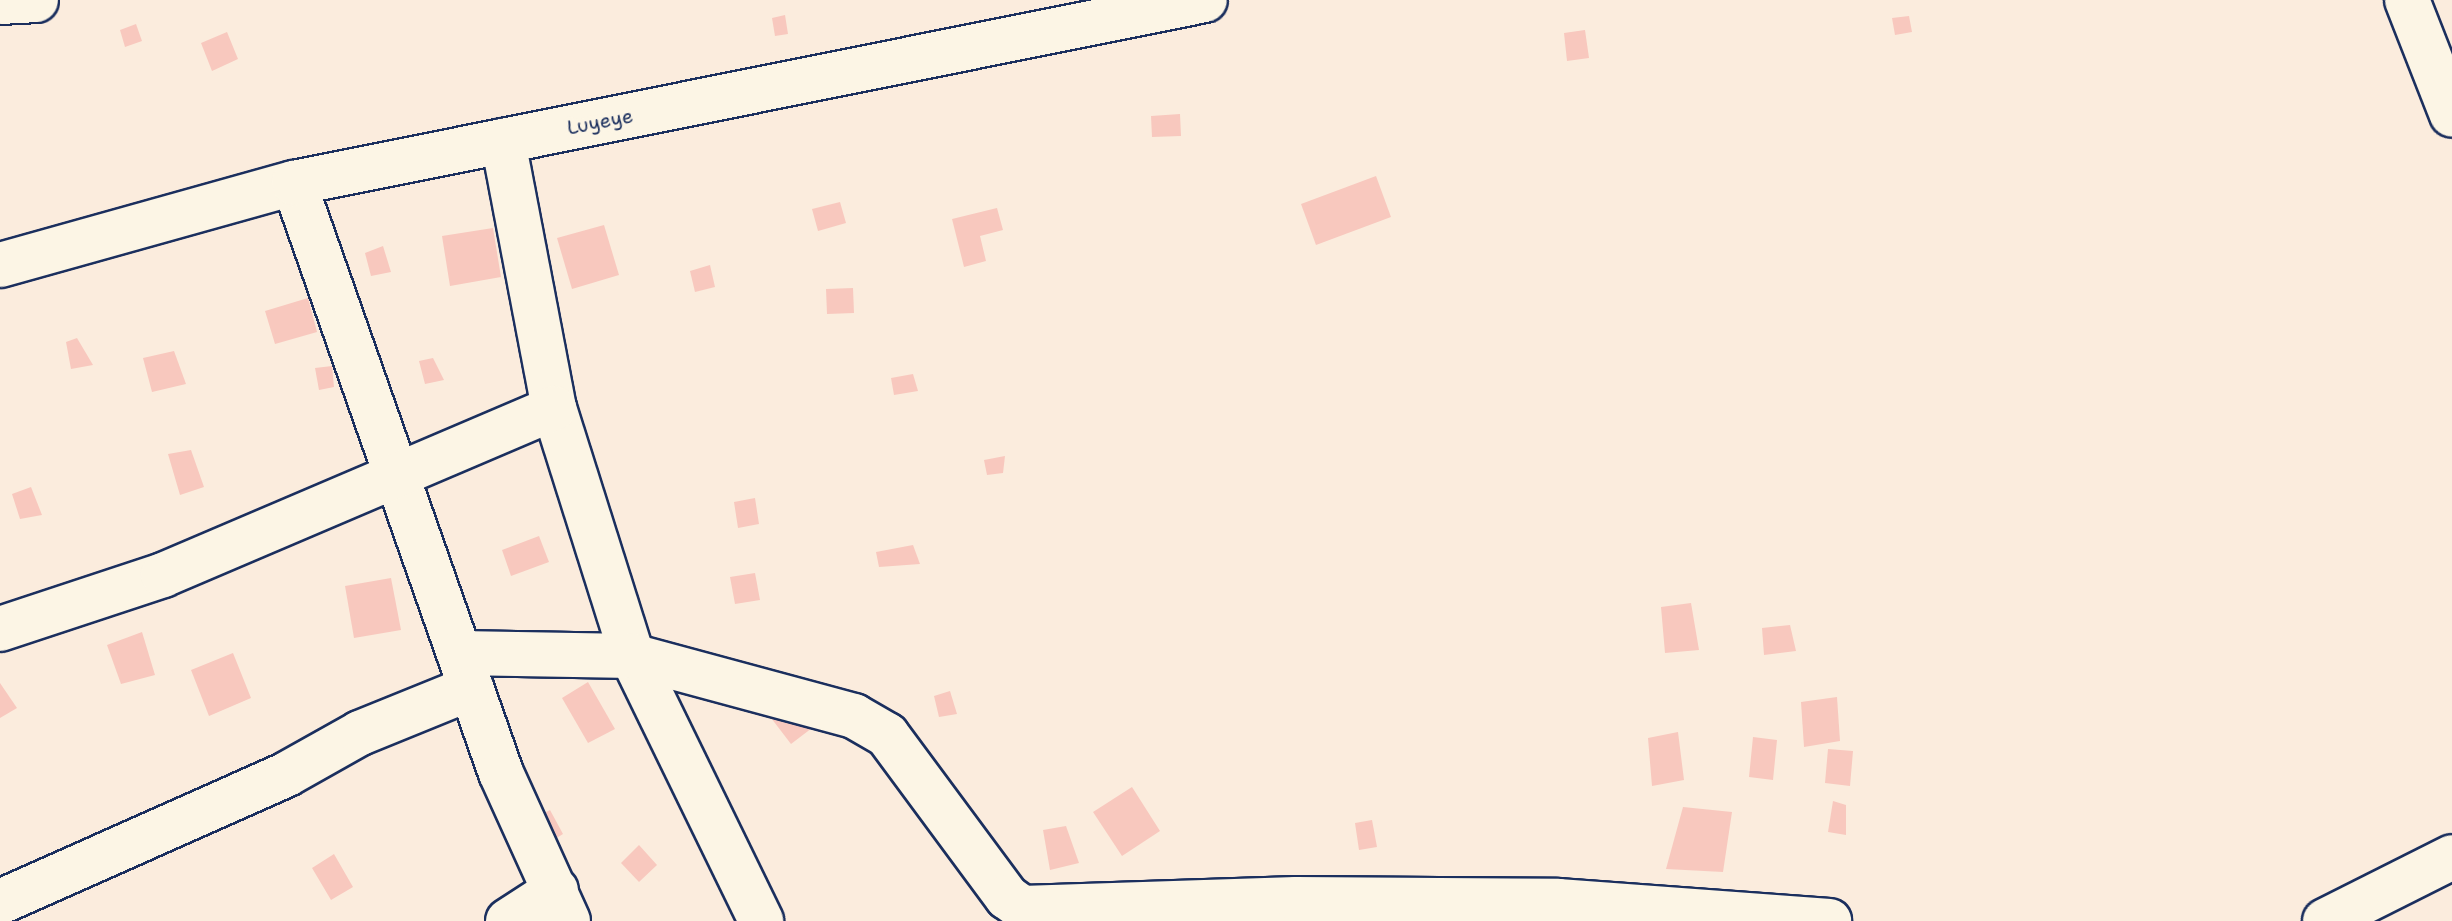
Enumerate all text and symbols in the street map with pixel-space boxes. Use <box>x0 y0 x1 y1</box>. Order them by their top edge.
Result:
street label: Luyeye <box>565 104 635 140</box>

